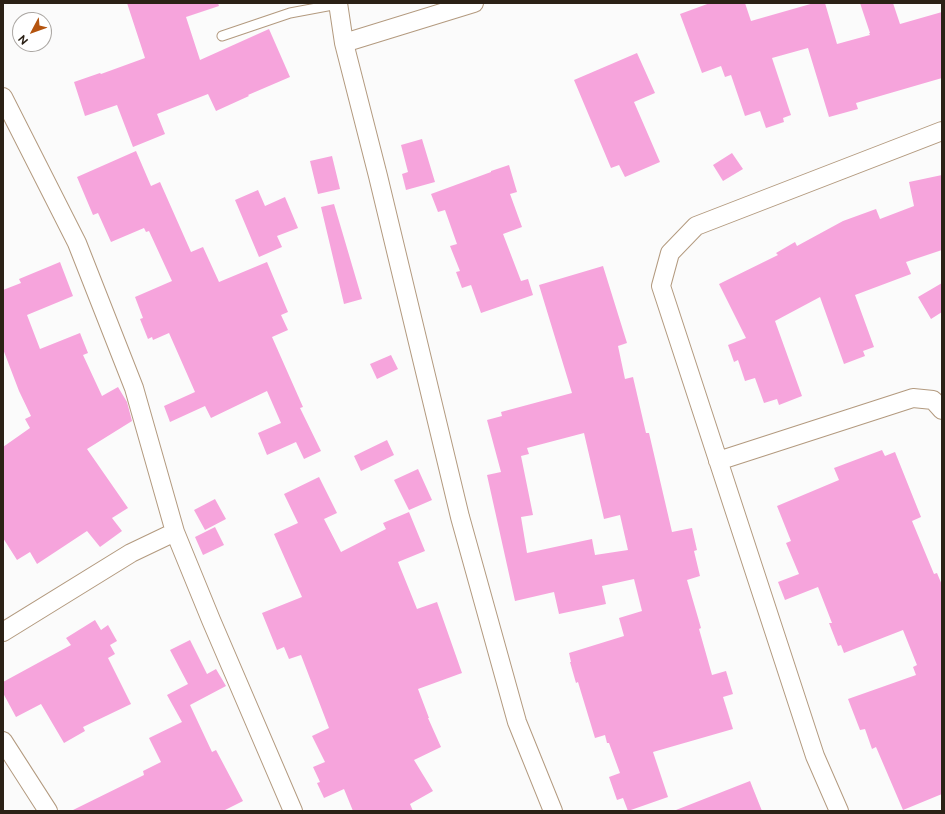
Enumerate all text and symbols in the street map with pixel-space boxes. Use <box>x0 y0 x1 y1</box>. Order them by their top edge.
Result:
north arrow <box>12 12 52 52</box>
text: N <box>16 32 31 47</box>

